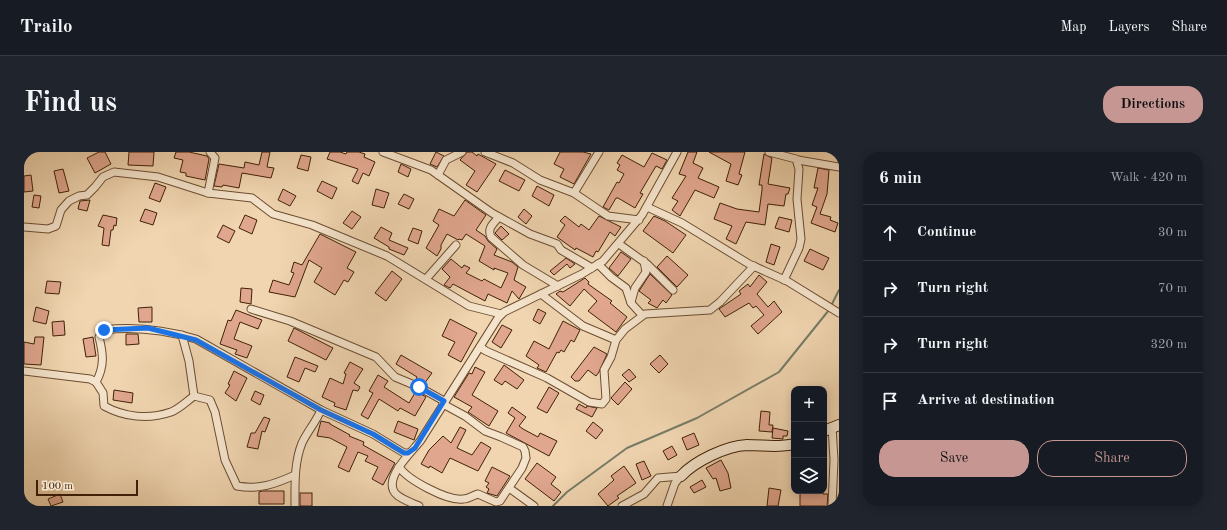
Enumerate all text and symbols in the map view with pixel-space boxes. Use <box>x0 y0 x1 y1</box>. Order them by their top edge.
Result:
text: Trailo <box>20 18 73 37</box>
text: Map <box>1061 20 1087 34</box>
text: Layers <box>1109 20 1150 34</box>
text: Share <box>1172 20 1207 34</box>
button: Directions <box>1103 86 1203 123</box>
text: Find us <box>24 90 117 118</box>
text: 6 min <box>879 170 922 187</box>
text: Walk · 420 m <box>1110 171 1187 184</box>
icon: ahead <box>879 222 901 244</box>
text: Continue <box>917 225 976 240</box>
text: 30 m <box>1158 226 1187 239</box>
icon: right <box>879 278 901 300</box>
text: Turn right <box>917 281 988 296</box>
text: 70 m <box>1158 282 1187 295</box>
route end <box>95 321 113 339</box>
icon: right <box>879 334 901 356</box>
text: Turn right <box>917 337 988 352</box>
text: 320 m <box>1150 338 1187 351</box>
route start <box>410 378 428 396</box>
map controls <box>791 386 827 494</box>
button: + <box>791 386 827 422</box>
icon: arrive <box>879 390 901 412</box>
text: Arrive at destination <box>917 393 1055 408</box>
button: − <box>791 422 827 458</box>
button: Save <box>879 440 1029 477</box>
button: Share <box>1037 440 1187 477</box>
button: layers <box>791 458 827 494</box>
scale bar <box>36 478 138 497</box>
text: 100 m <box>42 481 73 492</box>

